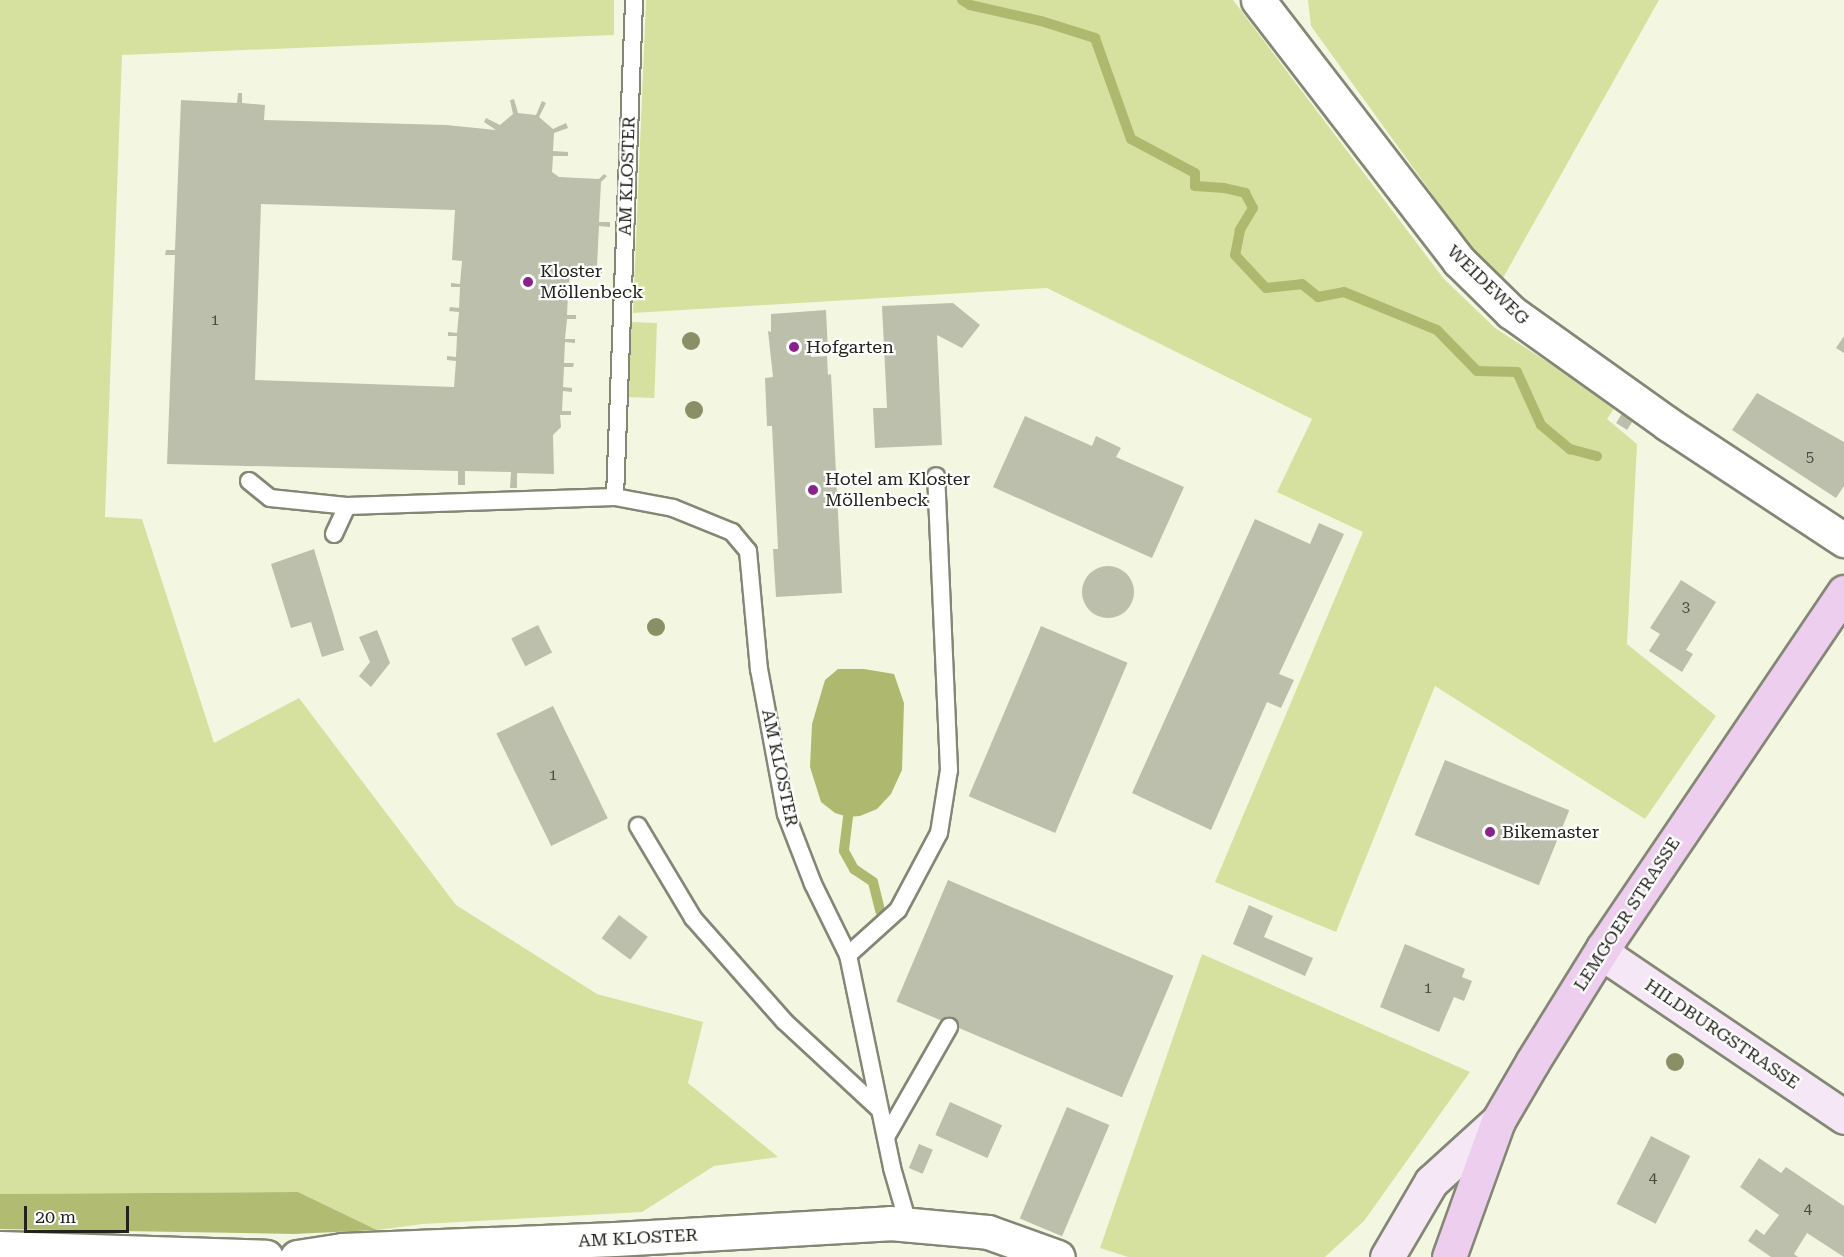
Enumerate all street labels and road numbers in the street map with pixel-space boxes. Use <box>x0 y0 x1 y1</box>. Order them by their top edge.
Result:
street label: AM KLOSTER <box>614 116 640 236</box>
street label: WEIDEWEG <box>1443 241 1533 329</box>
street label: AM KLOSTER <box>757 707 803 829</box>
street label: LEMGOER STRASSE <box>1569 833 1685 995</box>
street label: HILDBURGSTRASSE <box>1641 974 1803 1094</box>
street label: AM KLOSTER <box>578 1224 698 1252</box>

